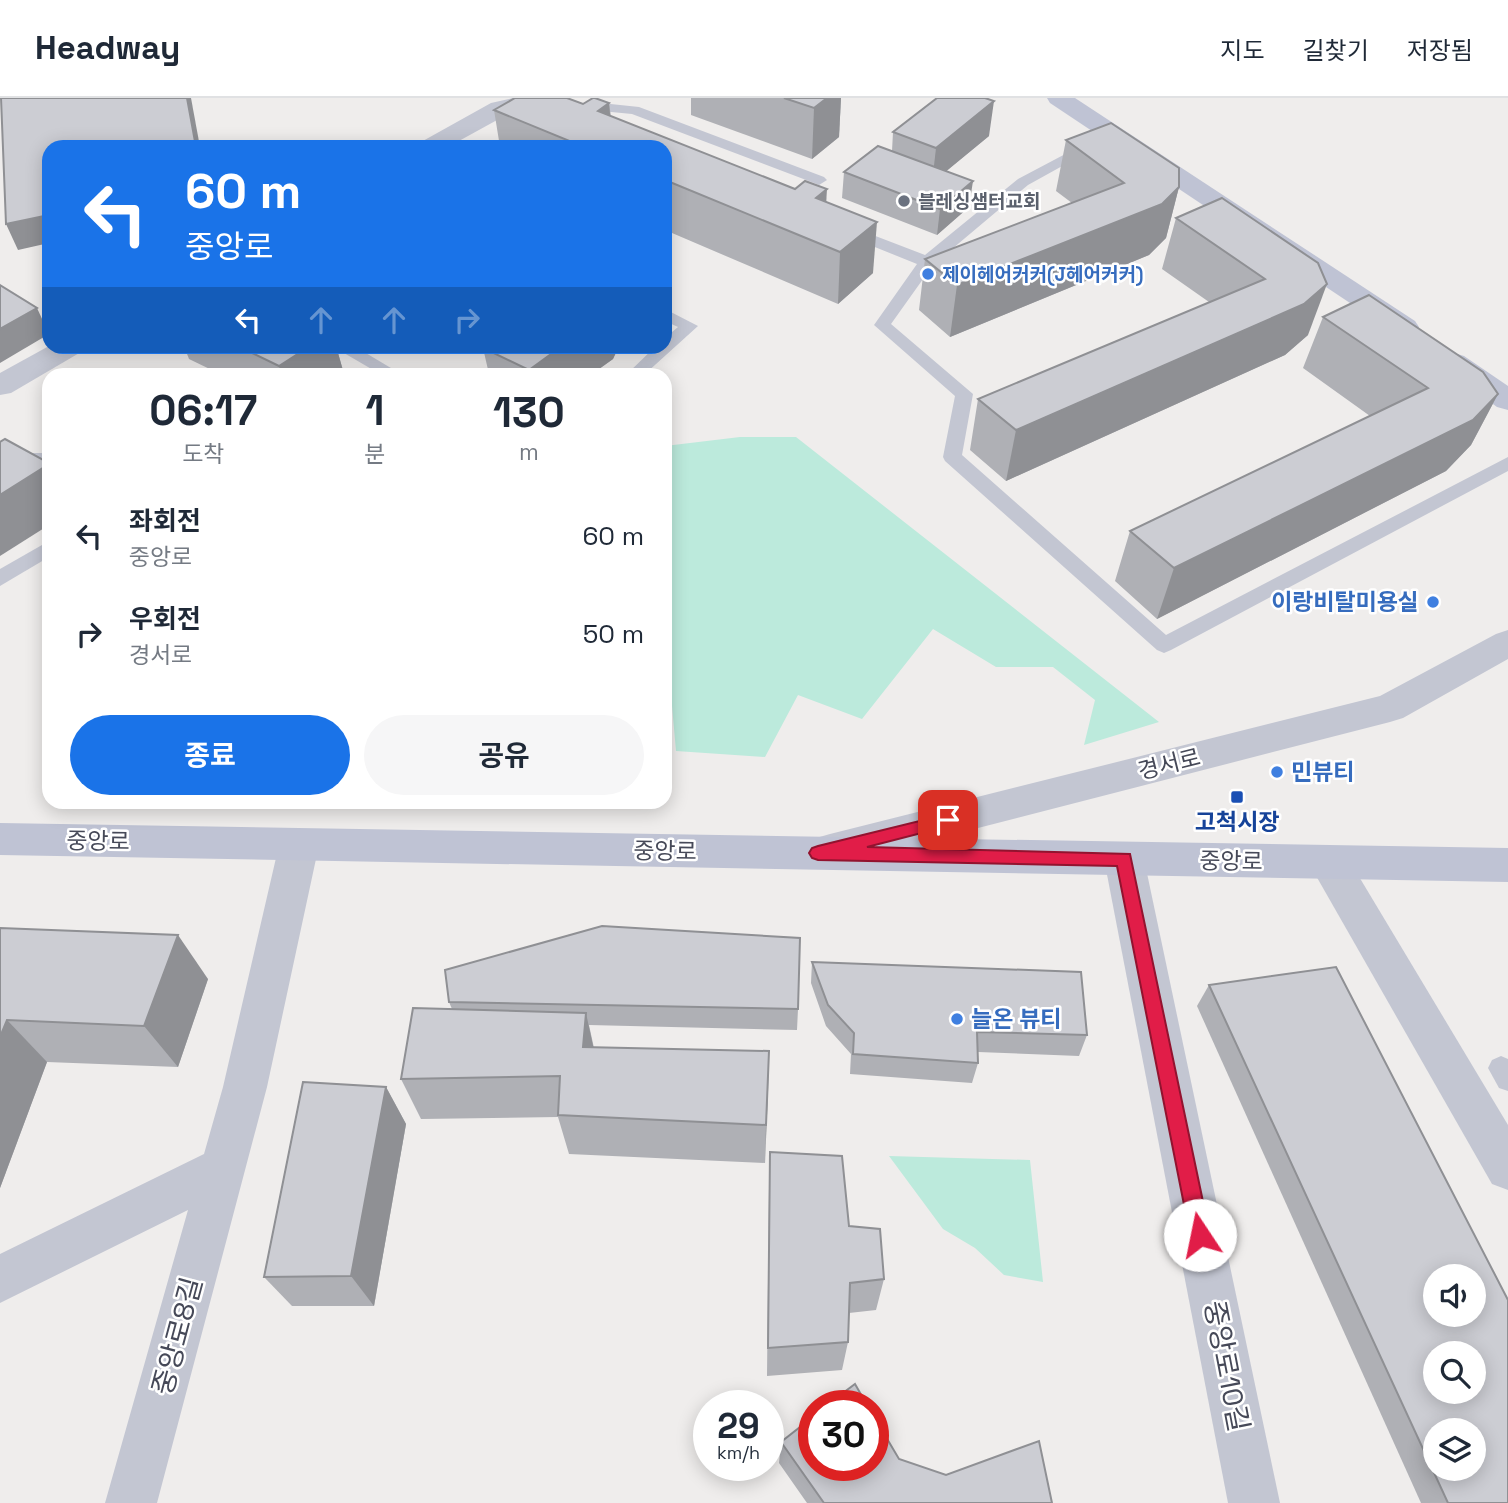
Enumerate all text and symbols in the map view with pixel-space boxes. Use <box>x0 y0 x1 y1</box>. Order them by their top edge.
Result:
text: Headway <box>35 27 180 69</box>
text: 지도 <box>1220 35 1265 66</box>
text: 길찾기 <box>1303 35 1369 66</box>
text: 저장됨 <box>1407 35 1473 66</box>
text: 60 m <box>185 160 301 222</box>
icon: left <box>70 168 161 259</box>
place label: 블레싱샘터교회 <box>918 189 1040 214</box>
marker: 블레싱샘터교회 <box>896 193 912 209</box>
text: 중앙로 <box>185 227 273 267</box>
place label: 제이헤어커커(J헤어커커) <box>942 262 1143 287</box>
marker: 제이헤어커커(J헤어커커) <box>920 266 936 282</box>
icon: left <box>229 301 267 339</box>
icon: ahead <box>302 301 340 339</box>
icon: ahead <box>375 301 413 339</box>
icon: right <box>448 301 486 339</box>
text: 06:17 <box>149 384 257 437</box>
text: 1 <box>366 384 385 437</box>
text: 130 <box>493 386 565 439</box>
text: m <box>519 437 539 467</box>
text: 도착 <box>182 439 224 469</box>
text: 분 <box>365 439 386 469</box>
text: 좌회전 <box>129 504 201 538</box>
icon: left <box>70 517 108 555</box>
text: 60 m <box>582 519 644 553</box>
text: 중앙로 <box>129 542 192 572</box>
place label: 이랑비탈미용실 <box>1271 587 1419 617</box>
marker: 이랑비탈미용실 <box>1425 594 1441 610</box>
text: 우회전 <box>129 602 201 636</box>
icon: right <box>70 615 108 653</box>
text: 50 m <box>583 617 644 651</box>
text: 경서로 <box>129 640 192 670</box>
button: 종료 <box>70 715 350 795</box>
button: 공유 <box>364 715 644 795</box>
street label: 경서로 <box>1135 742 1203 786</box>
place label: 민뷰티 <box>1291 757 1354 787</box>
marker: 민뷰티 <box>1269 764 1285 780</box>
marker: 고척시장 <box>1229 789 1245 805</box>
pin <box>918 790 978 850</box>
icon: arrive <box>929 801 967 839</box>
place label: 고척시장 <box>1195 807 1279 837</box>
street label: 중앙로 <box>66 825 130 857</box>
street label: 중앙로 <box>633 835 697 867</box>
street label: 중앙로 <box>1199 845 1263 877</box>
place label: 늘온 뷰티 <box>971 1004 1061 1034</box>
marker: 늘온 뷰티 <box>949 1011 965 1027</box>
position arrow <box>1163 1198 1237 1272</box>
map controls <box>1423 1264 1486 1481</box>
button: sound <box>1423 1264 1486 1327</box>
street label: 중앙로8길 <box>144 1273 210 1399</box>
street label: 중앙로10길 <box>1197 1297 1257 1435</box>
button: search <box>1423 1341 1486 1404</box>
speed limit sign: 30 <box>798 1390 889 1481</box>
text: 29 <box>717 1404 760 1448</box>
button: layers <box>1423 1418 1486 1481</box>
text: km/h <box>717 1441 760 1464</box>

